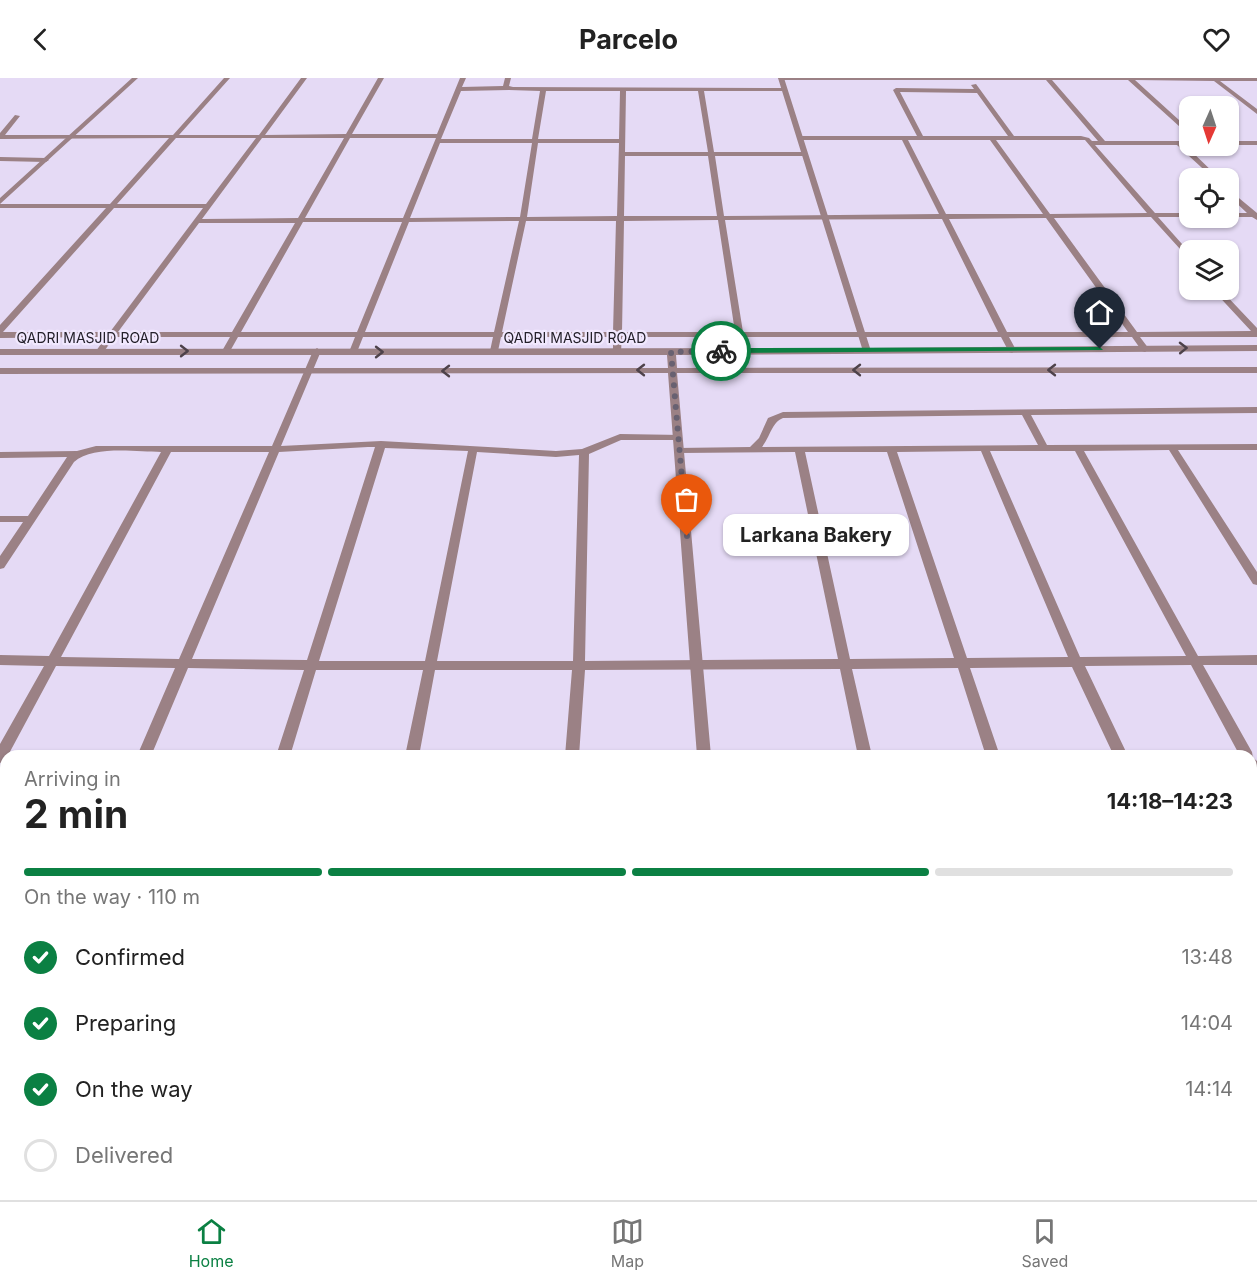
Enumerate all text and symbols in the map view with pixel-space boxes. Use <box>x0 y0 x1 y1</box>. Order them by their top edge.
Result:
icon: back <box>24 23 57 56</box>
text: Parcelo <box>579 23 678 56</box>
icon: heart <box>1200 23 1233 56</box>
north arrow <box>1179 96 1239 156</box>
map controls <box>1179 96 1239 300</box>
button: locate <box>1179 168 1239 228</box>
button: layers <box>1179 240 1239 300</box>
pin <box>1074 287 1125 349</box>
icon: home <box>1083 296 1116 329</box>
courier <box>691 321 751 381</box>
street label: QADRI MASJID ROAD <box>17 329 159 346</box>
street label: QADRI MASJID ROAD <box>504 329 646 346</box>
icon: bike <box>705 335 738 368</box>
one-way arrow <box>1179 342 1188 354</box>
one-way arrow <box>180 345 189 357</box>
one-way arrow <box>375 346 384 358</box>
one-way arrow <box>636 364 645 376</box>
one-way arrow <box>852 364 861 376</box>
one-way arrow <box>1047 364 1056 376</box>
one-way arrow <box>441 365 450 377</box>
pin <box>661 474 712 536</box>
icon: bag <box>670 483 703 516</box>
callout: Larkana Bakery <box>723 515 909 557</box>
text: Larkana Bakery <box>740 523 892 547</box>
text: Arriving in <box>24 767 121 791</box>
text: 14:18–14:23 <box>1107 788 1233 814</box>
text: 2 min <box>24 790 128 837</box>
text: On the way · 110 m <box>24 885 200 909</box>
icon: check <box>24 941 57 974</box>
text: Confirmed <box>75 944 185 970</box>
text: 13:48 <box>1181 945 1233 969</box>
icon: check <box>24 1007 57 1040</box>
text: Preparing <box>75 1010 176 1036</box>
text: 14:04 <box>1181 1011 1233 1035</box>
icon: check <box>24 1073 57 1106</box>
text: On the way <box>75 1076 193 1102</box>
text: 14:14 <box>1185 1077 1233 1101</box>
text: Delivered <box>75 1142 173 1168</box>
tab: Home <box>189 1215 234 1271</box>
tab: Map <box>611 1215 644 1271</box>
tab: Saved <box>1021 1215 1068 1271</box>

